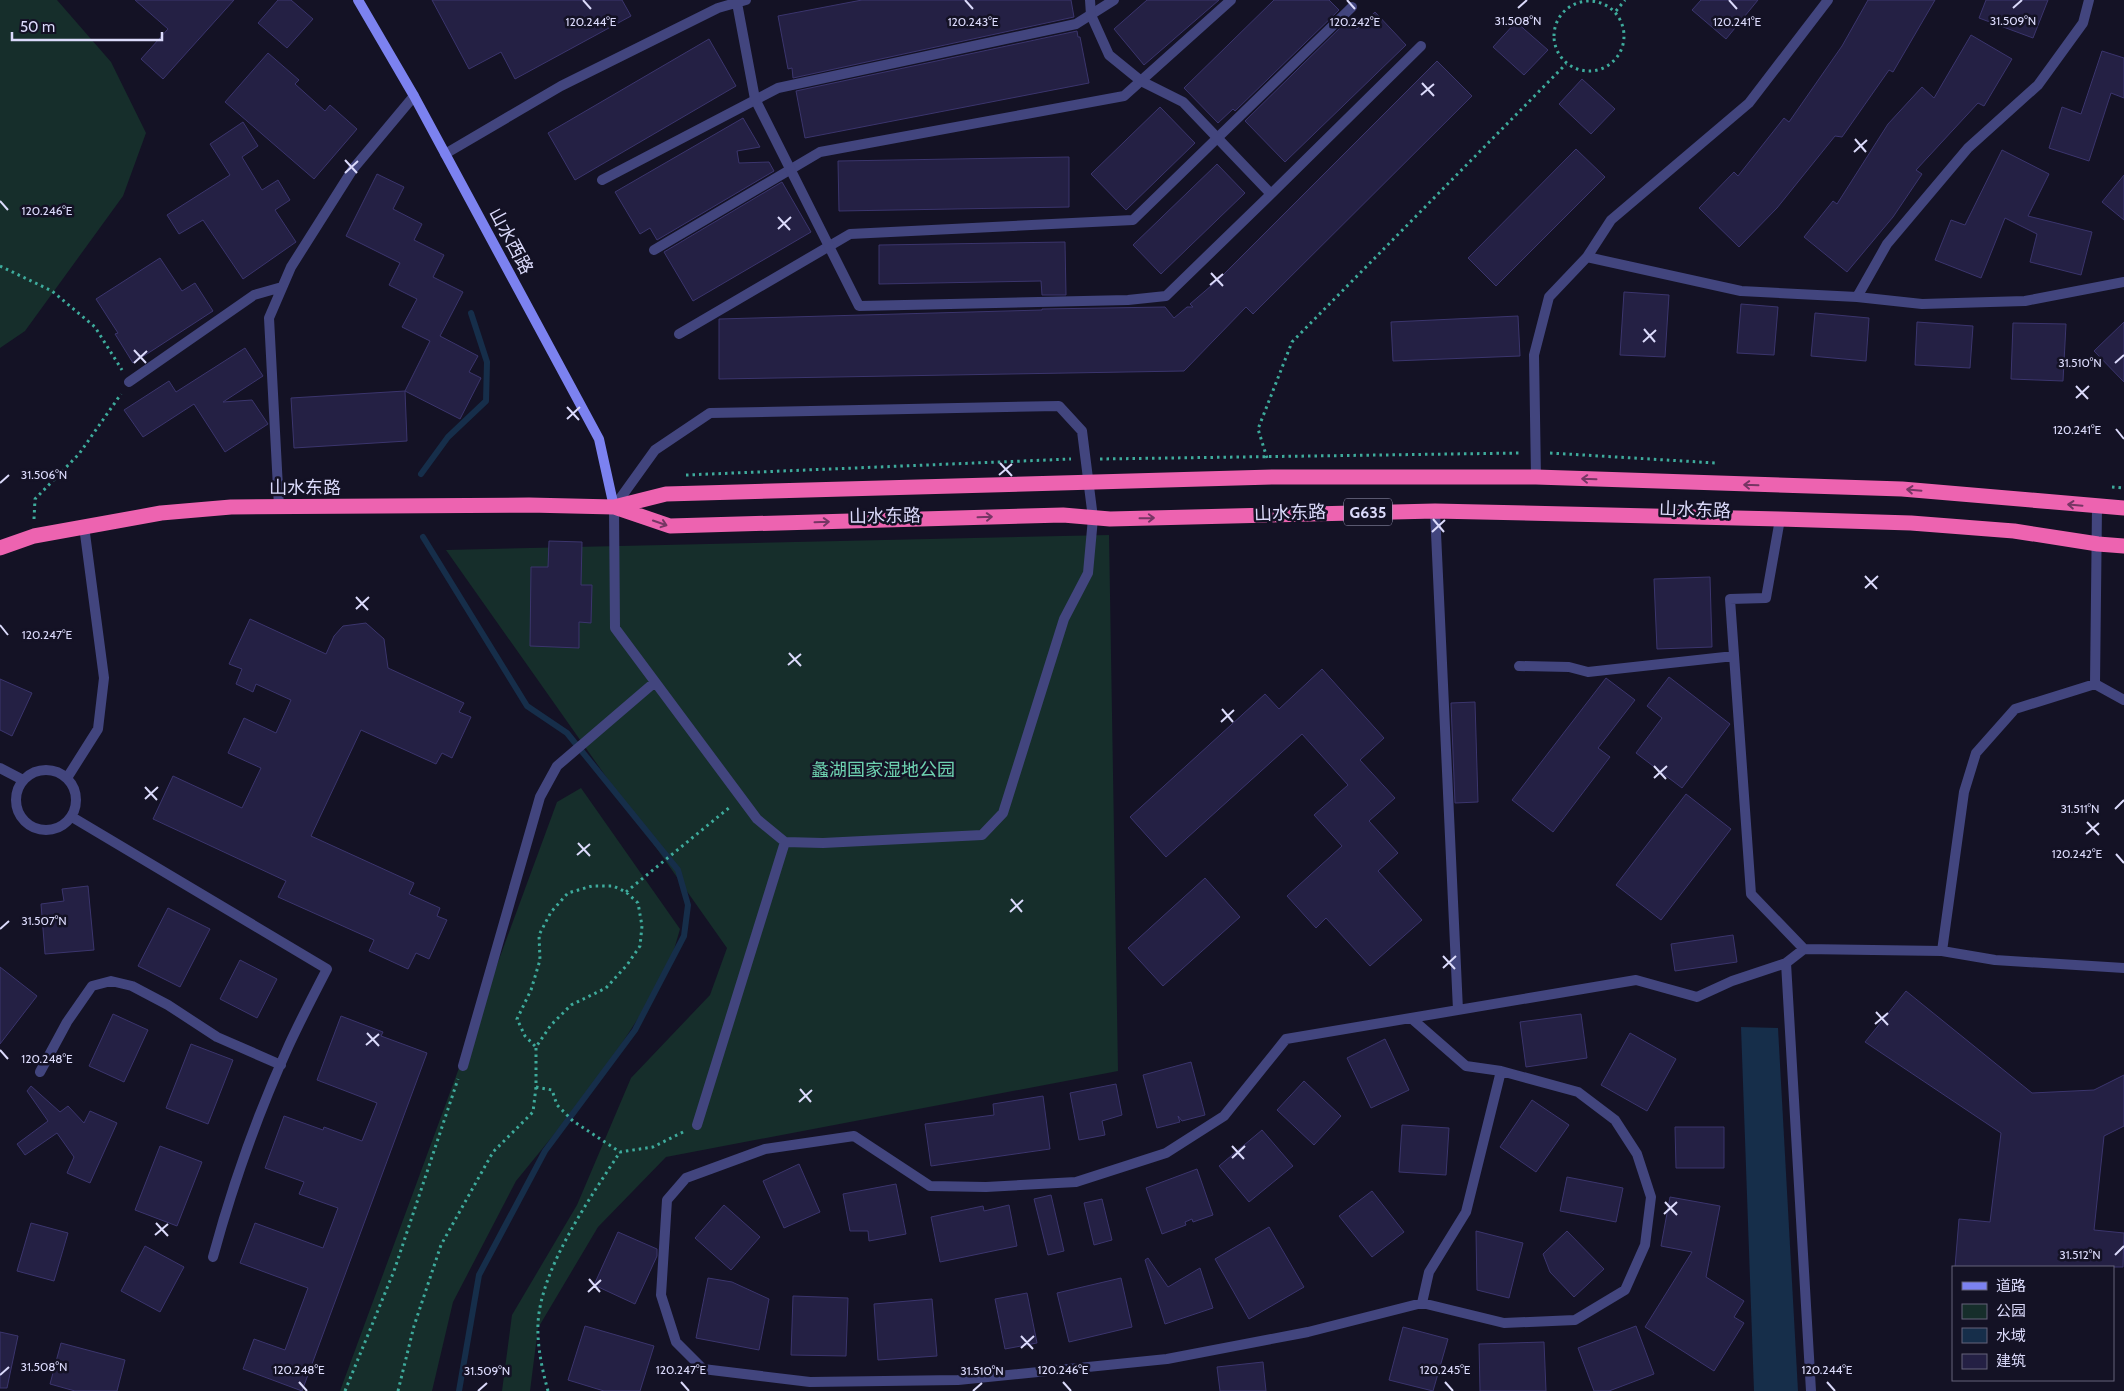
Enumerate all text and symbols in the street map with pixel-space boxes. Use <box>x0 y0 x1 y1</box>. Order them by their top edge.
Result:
scale bar <box>12 10 162 42</box>
text: 31.508°N <box>1495 13 1541 28</box>
text: 31.509°N <box>1990 13 2036 28</box>
text: 120.244°E <box>565 14 617 29</box>
text: 120.243°E <box>948 14 999 29</box>
text: 120.242°E <box>1330 14 1381 29</box>
text: 120.241°E <box>1713 14 1761 29</box>
text: 50 m <box>20 18 55 36</box>
text: 120.246°E <box>22 203 73 218</box>
street label: 山水西路 <box>484 204 538 278</box>
text: 31.510°N <box>2058 355 2102 370</box>
text: 120.241°E <box>2053 422 2101 437</box>
text: 31.506°N <box>21 467 67 482</box>
one-way arrow <box>1581 475 1597 484</box>
street label: 山水东路 <box>269 477 341 499</box>
one-way arrow <box>1743 481 1759 490</box>
one-way arrow <box>1906 486 1922 495</box>
road number: G635 <box>1344 498 1392 526</box>
street label: 山水东路 <box>1659 498 1731 522</box>
one-way arrow <box>2068 500 2084 510</box>
street label: 山水东路 <box>1254 501 1326 525</box>
street label: 山水东路 <box>849 504 921 528</box>
one-way arrow <box>976 513 992 522</box>
one-way arrow <box>1138 513 1155 523</box>
one-way arrow <box>814 517 830 527</box>
one-way arrow <box>652 519 668 528</box>
text: 120.247°E <box>22 627 72 642</box>
park label: 蠡湖国家湿地公园 <box>811 759 955 781</box>
text: 31.511°N <box>2060 801 2100 816</box>
text: 120.242°E <box>2052 846 2103 861</box>
text: 31.507°N <box>21 913 67 928</box>
text: 120.248°E <box>21 1051 73 1066</box>
text: 31.512°N <box>2059 1247 2101 1262</box>
legend <box>1952 1266 2114 1381</box>
text: 道路 <box>1996 1277 2026 1295</box>
text: 公园 <box>1996 1302 2026 1320</box>
text: 水域 <box>1996 1327 2026 1345</box>
text: 建筑 <box>1996 1352 2026 1370</box>
text: 31.508°N <box>21 1359 67 1374</box>
text: 120.248°E <box>273 1362 325 1377</box>
text: 120.247°E <box>656 1362 706 1377</box>
text: 120.246°E <box>1038 1362 1089 1377</box>
text: 120.245°E <box>1420 1362 1471 1377</box>
text: 120.244°E <box>1801 1362 1853 1377</box>
text: 31.509°N <box>464 1363 510 1378</box>
text: 31.510°N <box>960 1363 1004 1378</box>

